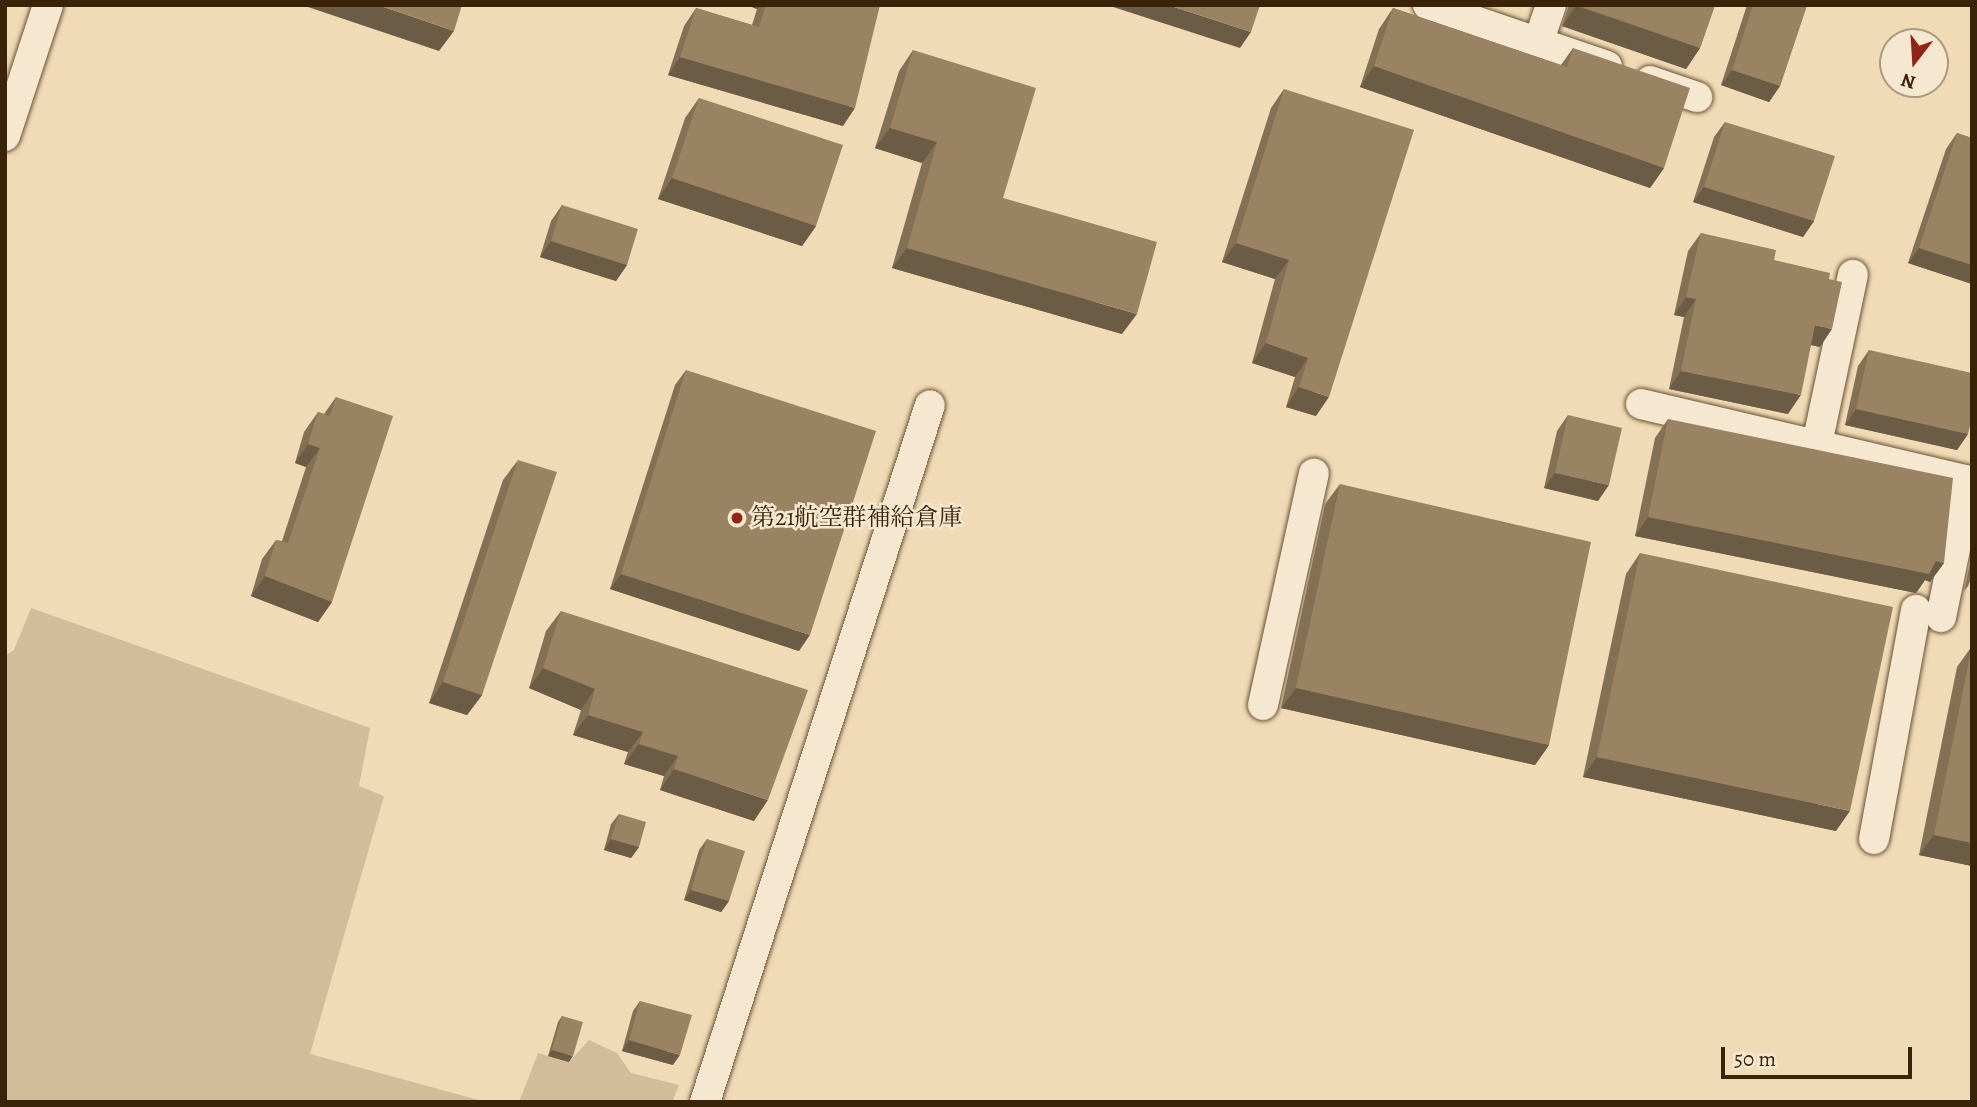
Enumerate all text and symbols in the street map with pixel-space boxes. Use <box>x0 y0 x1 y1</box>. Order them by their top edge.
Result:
north arrow <box>1879 28 1949 98</box>
text: N <box>1898 67 1919 96</box>
place label: 第21航空群補給倉庫 <box>751 504 963 532</box>
marker: 第21航空群補給倉庫 <box>729 510 745 526</box>
scale bar <box>1725 1034 1916 1078</box>
text: 50 m <box>1734 1045 1776 1073</box>

